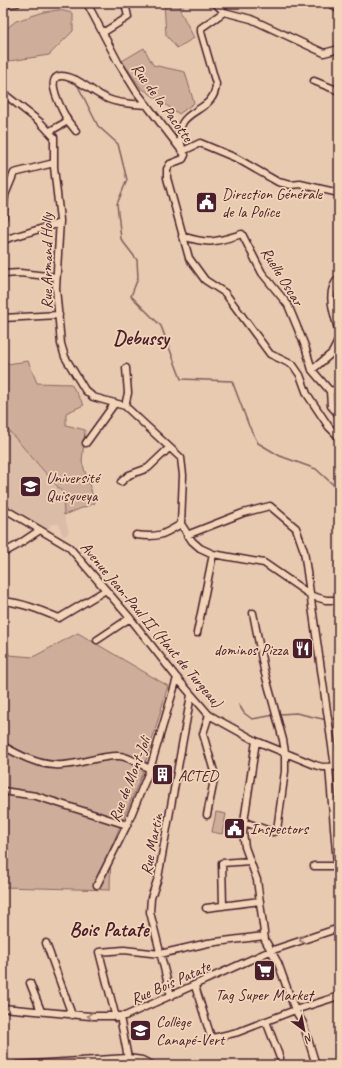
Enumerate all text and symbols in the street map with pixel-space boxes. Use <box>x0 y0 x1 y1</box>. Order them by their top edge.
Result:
street label: Rue de la Pacotte <box>127 59 199 147</box>
place label: Direction Générale de la Police <box>222 184 324 222</box>
public building icon: Direction Générale de la Police <box>194 189 220 215</box>
street label: Rue Armand Holly <box>37 211 57 309</box>
street label: Ruelle Oscar <box>256 243 309 311</box>
district label: Debussy <box>113 326 171 351</box>
place label: Université Quisqueya <box>46 468 102 506</box>
school or university icon: Université Quisqueya <box>17 473 43 499</box>
street label: Avenue Jean-Paul II (Haut de Turgeau) <box>76 538 227 712</box>
restaurant icon: dominos Pizza <box>290 636 316 662</box>
place label: dominos Pizza <box>214 640 290 660</box>
street label: Rue de Mont-Joli <box>105 732 156 825</box>
building icon: ACTED <box>150 762 176 788</box>
place label: ACTED <box>178 766 220 786</box>
street label: Rue Martin <box>136 811 168 877</box>
public building icon: Inspectors <box>221 815 247 841</box>
place label: Inspectors <box>250 819 310 839</box>
district label: Bois Patate <box>69 917 150 942</box>
one-way arrow <box>298 935 305 944</box>
street label: Rue Bois Patate <box>128 956 215 1009</box>
supermarket icon: Tag Super Market <box>251 957 277 983</box>
place label: Tag Super Market <box>215 985 316 1005</box>
north arrow <box>284 1010 324 1050</box>
one-way arrow <box>87 1012 93 1021</box>
place label: Collège Canapé-Vert <box>156 1012 226 1050</box>
school or university icon: Collège Canapé-Vert <box>128 1017 154 1043</box>
text: N <box>301 1031 316 1047</box>

